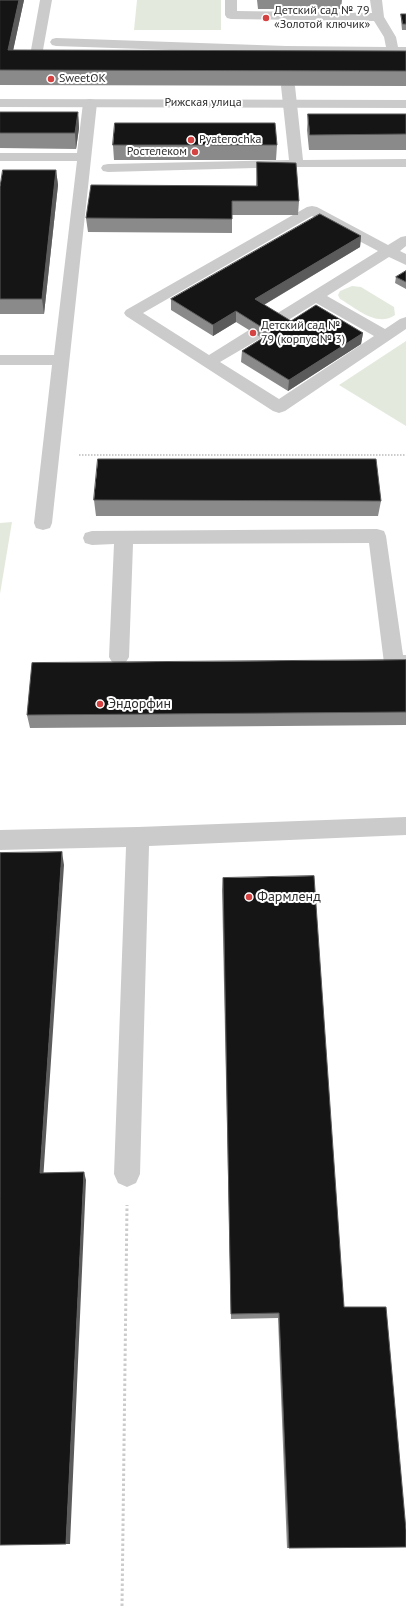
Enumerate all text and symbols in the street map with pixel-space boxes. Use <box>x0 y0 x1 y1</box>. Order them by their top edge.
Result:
place label: Детский сад № 79 «Золотой ключик» <box>274 4 370 32</box>
marker: Детский сад № 79 «Золотой ключик» <box>261 13 271 23</box>
place label: SweetOK <box>59 72 106 86</box>
marker: SweetOK <box>46 74 56 84</box>
street label: Рижская улица <box>164 96 242 110</box>
place label: Pyaterochka <box>199 133 261 147</box>
marker: Pyaterochka <box>186 135 196 145</box>
place label: Ростелеком <box>127 145 187 159</box>
marker: Ростелеком <box>190 147 200 157</box>
place label: Детский сад № 79 (корпус № 3) <box>261 319 345 347</box>
marker: Детский сад № 79 (корпус № 3) <box>248 328 258 338</box>
place label: Эндорфин <box>108 696 171 712</box>
marker: Эндорфин <box>95 699 105 709</box>
place label: Фармленд <box>257 889 321 905</box>
marker: Фармленд <box>244 892 254 902</box>

